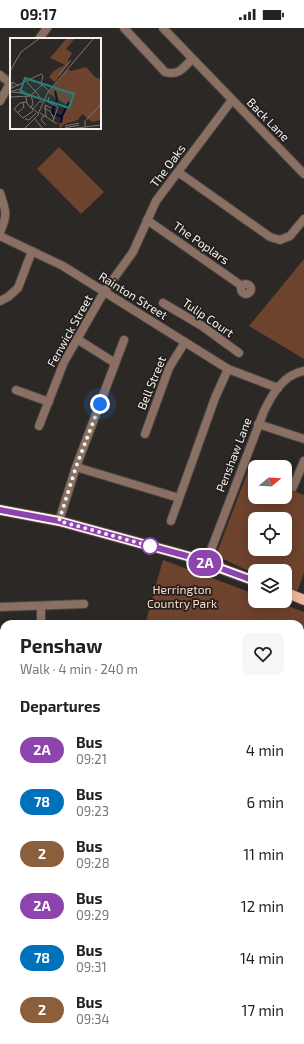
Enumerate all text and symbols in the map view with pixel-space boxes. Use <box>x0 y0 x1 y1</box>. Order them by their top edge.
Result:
text: 09:17 <box>20 5 57 23</box>
inset map <box>10 38 101 129</box>
street label: Back Lane <box>245 95 293 144</box>
street label: The Oaks <box>147 141 188 190</box>
street label: The Poplars <box>171 218 232 267</box>
street label: Rainton Street <box>97 268 171 322</box>
street label: Fenwick Street <box>44 292 95 369</box>
street label: Tulip Court <box>180 295 237 340</box>
street label: Bell Street <box>134 353 168 412</box>
your location <box>90 394 110 414</box>
street label: Penshaw Lane <box>212 415 254 494</box>
north arrow <box>248 460 292 504</box>
map controls <box>248 460 292 608</box>
button: locate <box>248 512 292 556</box>
unlabelled marker <box>141 537 159 555</box>
line badge: 2A <box>187 550 223 576</box>
text: 2A <box>196 554 214 571</box>
button: layers <box>248 564 292 608</box>
park label: Herrington Country Park <box>147 582 217 610</box>
button: heart <box>242 633 284 675</box>
text: Penshaw <box>20 634 102 657</box>
text: Walk · 4 min · 240 m <box>20 661 138 677</box>
text: Departures <box>20 697 100 715</box>
text: Bus <box>76 733 102 751</box>
text: 2A <box>33 741 51 758</box>
text: 4 min <box>246 741 284 759</box>
text: 09:21 <box>76 751 107 767</box>
text: Bus <box>76 785 102 803</box>
text: 78 <box>34 793 50 810</box>
text: 6 min <box>246 793 284 811</box>
text: 09:23 <box>76 803 109 819</box>
text: Bus <box>76 837 102 855</box>
text: 2 <box>38 845 46 862</box>
text: 11 min <box>243 845 284 863</box>
text: 09:28 <box>76 855 110 871</box>
text: Bus <box>76 889 102 907</box>
text: 2A <box>33 897 51 914</box>
text: 12 min <box>241 897 284 915</box>
text: 09:29 <box>76 907 109 923</box>
text: Bus <box>76 941 102 959</box>
text: 78 <box>34 949 50 966</box>
text: 14 min <box>240 949 284 967</box>
text: 09:31 <box>76 959 107 975</box>
text: Bus <box>76 993 102 1011</box>
text: 2 <box>38 1001 46 1018</box>
text: 17 min <box>241 1001 284 1019</box>
text: 09:34 <box>76 1011 110 1027</box>

